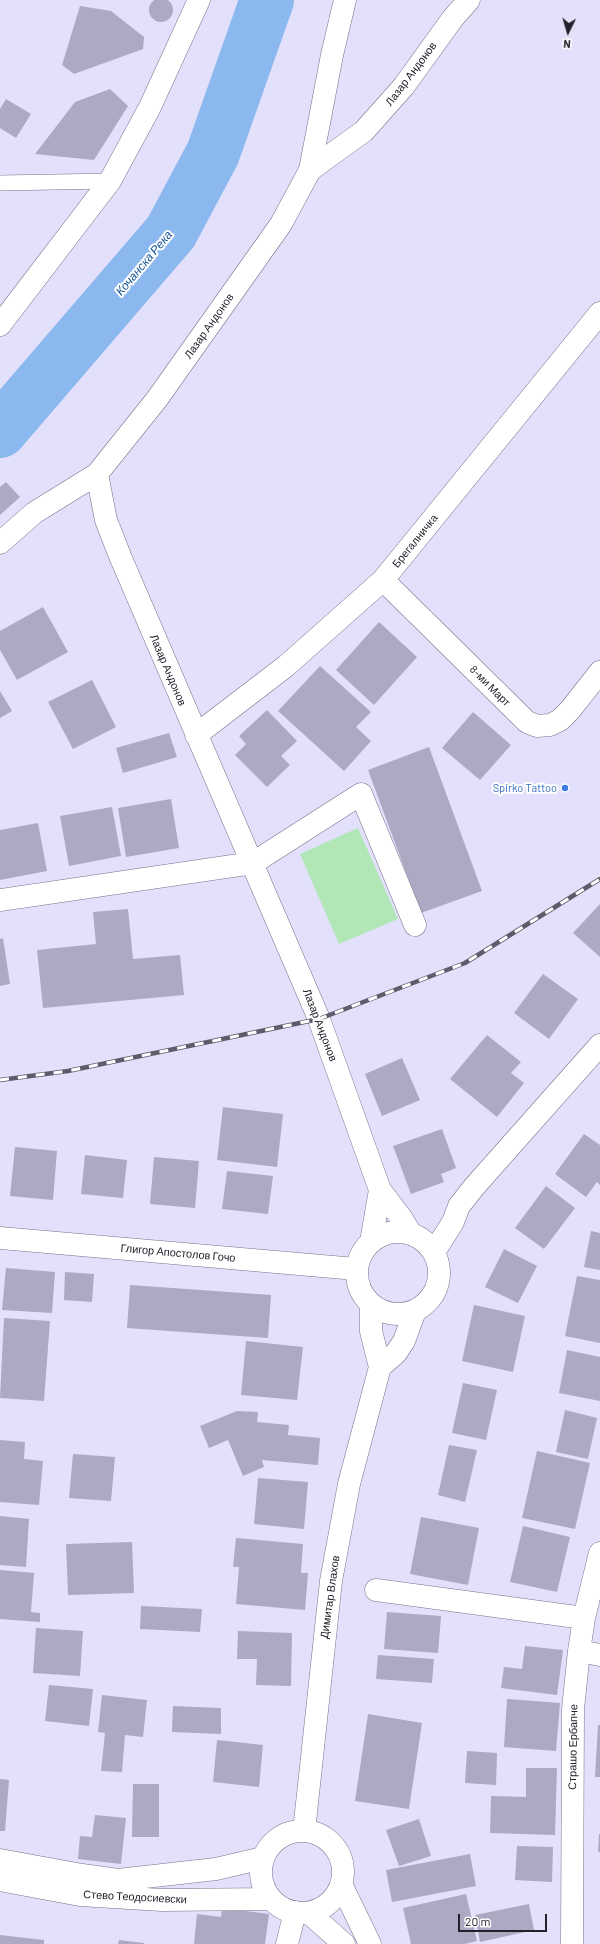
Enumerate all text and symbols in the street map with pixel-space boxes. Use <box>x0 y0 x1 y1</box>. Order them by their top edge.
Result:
north arrow <box>548 12 588 52</box>
text: N <box>563 38 571 51</box>
street label: Лазар Андонов <box>383 39 439 109</box>
water label: Кочанска Река <box>113 228 175 298</box>
street label: Лазар Андонов <box>182 291 236 361</box>
street label: Брегалничка <box>389 512 441 570</box>
street label: Лазар Андонов <box>147 632 189 708</box>
street label: 8-ми Март <box>467 663 513 709</box>
place label: Spirko Tattoo <box>493 781 557 795</box>
marker: Spirko Tattoo <box>560 783 570 793</box>
street label: Лазар Андонов <box>300 987 340 1063</box>
street label: Глигор Апостолов Гочо <box>120 1241 236 1265</box>
street label: Димитар Влахов <box>318 1555 342 1639</box>
street label: Страшо Ербапче <box>566 1704 580 1790</box>
street label: Стево Теодосиевски <box>83 1888 187 1906</box>
scale bar <box>460 1906 549 1932</box>
text: 20 m <box>465 1914 491 1928</box>

